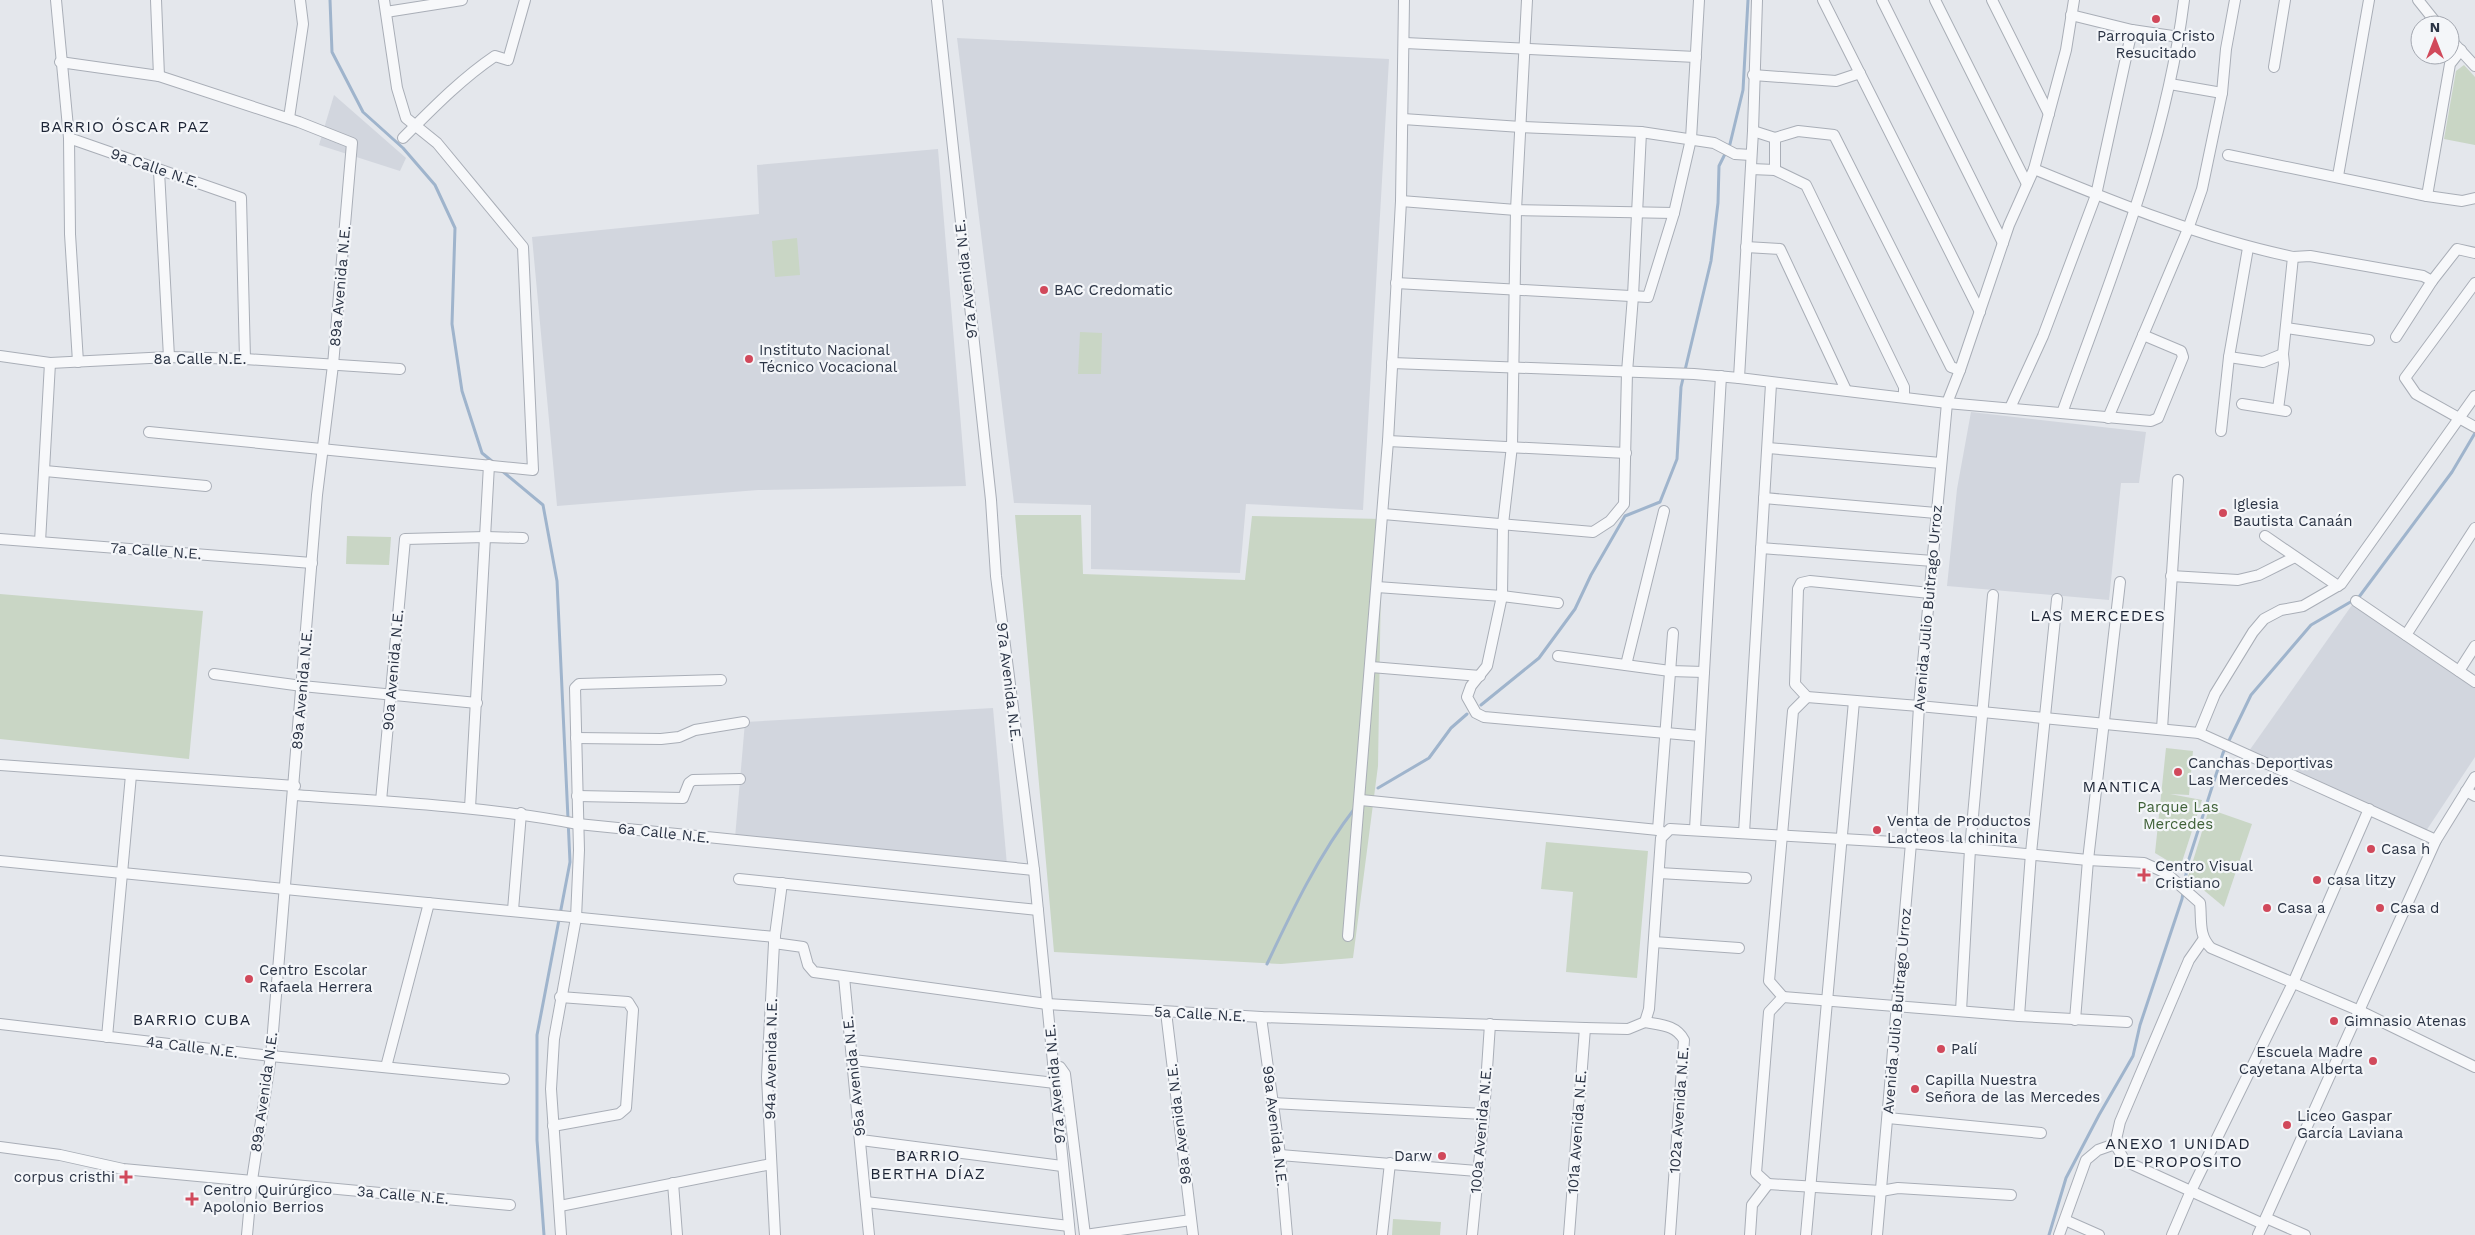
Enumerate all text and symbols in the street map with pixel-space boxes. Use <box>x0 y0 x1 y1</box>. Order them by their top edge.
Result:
marker: Parroquia Cristo Resucitado <box>2150 13 2162 25</box>
north arrow <box>2410 15 2460 65</box>
text: N <box>2430 19 2440 35</box>
place label: Parroquia Cristo Resucitado <box>2097 27 2215 62</box>
district label: BARRIO ÓSCAR PAZ <box>40 117 210 136</box>
street label: 9a Calle N.E. <box>108 144 202 192</box>
street label: 97a Avenida N.E. <box>951 218 981 340</box>
street label: 89a Avenida N.E. <box>326 225 354 347</box>
place label: BAC Credomatic <box>1054 281 1173 299</box>
marker: BAC Credomatic <box>1038 284 1050 296</box>
place label: Instituto Nacional Técnico Vocacional <box>759 341 898 376</box>
street label: 8a Calle N.E. <box>154 350 246 368</box>
marker: Instituto Nacional Técnico Vocacional <box>743 353 755 365</box>
place label: Iglesia Bautista Canaán <box>2233 495 2353 530</box>
street label: Avenida Julio Buitrago Urroz <box>1910 504 1946 712</box>
marker: Iglesia Bautista Canaán <box>2217 507 2229 519</box>
street label: 7a Calle N.E. <box>110 539 202 563</box>
district label: LAS MERCEDES <box>2030 606 2166 625</box>
street label: 90a Avenida N.E. <box>379 609 407 731</box>
street label: 97a Avenida N.E. <box>993 621 1025 743</box>
street label: 89a Avenida N.E. <box>288 628 316 750</box>
place label: Canchas Deportivas Las Mercedes <box>2188 754 2333 789</box>
marker: Canchas Deportivas Las Mercedes <box>2172 766 2184 778</box>
district label: MANTICA <box>2083 777 2161 796</box>
park label: Parque Las Mercedes <box>2137 798 2219 833</box>
place label: Venta de Productos Lacteos la chinita <box>1887 812 2031 847</box>
street label: 6a Calle N.E. <box>617 819 711 847</box>
marker: Venta de Productos Lacteos la chinita <box>1871 824 1883 836</box>
place label: Casa h <box>2381 840 2430 858</box>
marker: Casa h <box>2365 843 2377 855</box>
place label: Centro Visual Cristiano <box>2155 857 2253 892</box>
marker: Centro Visual Cristiano <box>2137 868 2151 882</box>
place label: casa litzy <box>2327 871 2396 889</box>
marker: casa litzy <box>2311 874 2323 886</box>
place label: Casa a <box>2277 899 2326 917</box>
place label: Casa d <box>2390 899 2439 917</box>
marker: Casa a <box>2261 902 2273 914</box>
marker: Casa d <box>2374 902 2386 914</box>
street label: Avenida Julio Buitrago Urroz <box>1879 907 1915 1115</box>
place label: Centro Escolar Rafaela Herrera <box>259 961 373 996</box>
marker: Centro Escolar Rafaela Herrera <box>243 973 255 985</box>
street label: 94a Avenida N.E. <box>761 998 781 1120</box>
street label: 5a Calle N.E. <box>1153 1003 1247 1025</box>
district label: BARRIO CUBA <box>133 1010 251 1029</box>
place label: Gimnasio Atenas <box>2344 1012 2466 1030</box>
street label: 95a Avenida N.E. <box>839 1015 869 1137</box>
marker: Gimnasio Atenas <box>2328 1015 2340 1027</box>
street label: 97a Avenida N.E. <box>1041 1023 1069 1145</box>
street label: 89a Avenida N.E. <box>247 1031 281 1153</box>
street label: 4a Calle N.E. <box>145 1032 239 1062</box>
place label: Palí <box>1951 1040 1977 1058</box>
marker: Palí <box>1935 1043 1947 1055</box>
place label: Escuela Madre Cayetana Alberta <box>2239 1043 2364 1078</box>
street label: 102a Avenida N.E. <box>1666 1046 1692 1174</box>
marker: Escuela Madre Cayetana Alberta <box>2367 1055 2379 1067</box>
street label: 98a Avenida N.E. <box>1163 1063 1195 1185</box>
street label: 99a Avenida N.E. <box>1259 1065 1291 1187</box>
street label: 100a Avenida N.E. <box>1466 1066 1496 1194</box>
street label: 101a Avenida N.E. <box>1564 1069 1590 1195</box>
place label: Capilla Nuestra Señora de las Mercedes <box>1925 1071 2100 1106</box>
marker: Capilla Nuestra Señora de las Mercedes <box>1909 1083 1921 1095</box>
place label: Liceo Gaspar García Laviana <box>2297 1107 2404 1142</box>
marker: Liceo Gaspar García Laviana <box>2281 1119 2293 1131</box>
district label: ANEXO 1 UNIDAD DE PROPOSITO <box>2105 1134 2251 1171</box>
district label: BARRIO BERTHA DÍAZ <box>870 1146 986 1183</box>
place label: Darw <box>1394 1147 1432 1165</box>
marker: Darw <box>1436 1150 1448 1162</box>
place label: corpus cristhi <box>14 1168 115 1186</box>
marker: corpus cristhi <box>119 1170 133 1184</box>
place label: Centro Quirúrgico Apolonio Berrios <box>203 1181 332 1216</box>
street label: 3a Calle N.E. <box>356 1182 450 1208</box>
marker: Centro Quirúrgico Apolonio Berrios <box>185 1192 199 1206</box>

